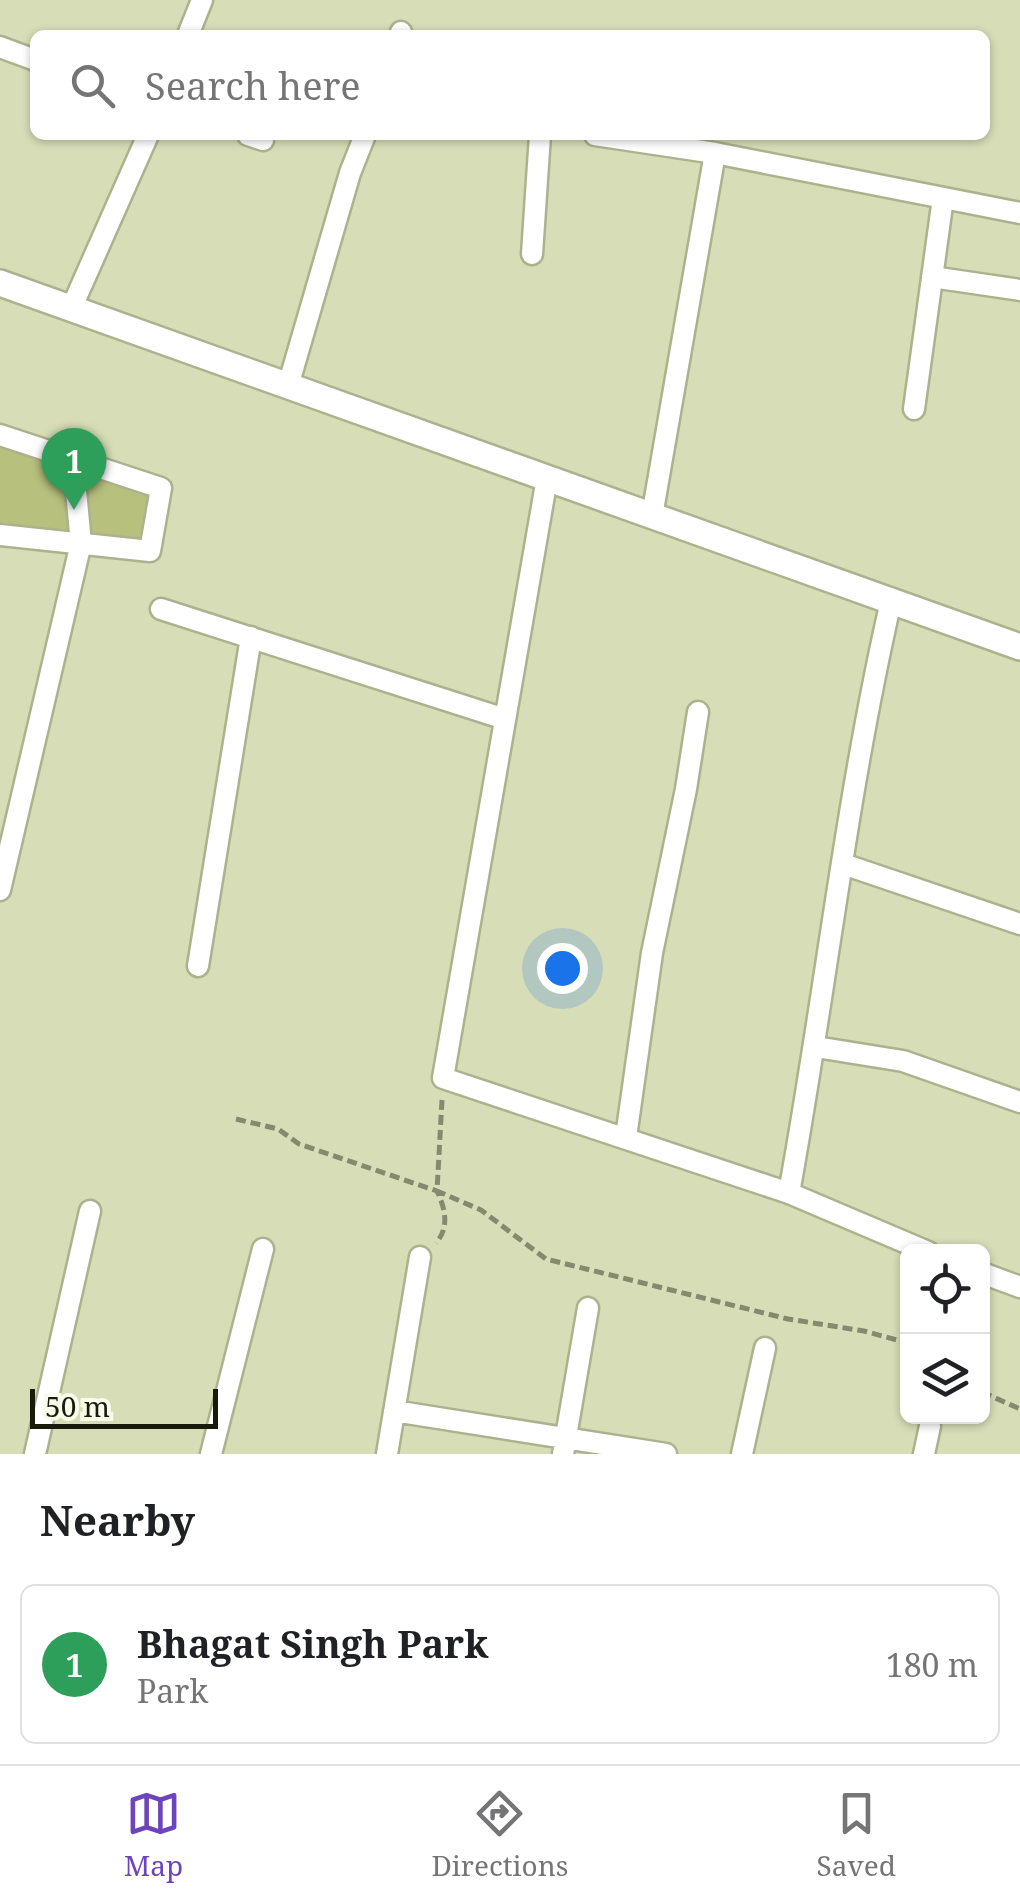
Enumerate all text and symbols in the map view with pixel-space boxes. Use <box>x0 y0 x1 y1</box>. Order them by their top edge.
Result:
search box <box>30 30 990 140</box>
icon: search <box>65 58 120 113</box>
text: Search here <box>145 59 361 111</box>
pin: 1 <box>42 428 106 510</box>
your location <box>537 943 588 994</box>
map controls <box>900 1244 990 1424</box>
button: locate <box>900 1244 990 1334</box>
button: layers <box>900 1334 990 1424</box>
scale bar <box>30 1384 218 1428</box>
text: 50 m <box>45 1387 110 1425</box>
text: Nearby <box>40 1491 195 1548</box>
text: Bhagat Singh Park <box>137 1617 488 1669</box>
text: 1 <box>65 1643 84 1686</box>
text: 180 m <box>886 1643 978 1686</box>
text: Park <box>137 1669 208 1712</box>
tab: Map <box>124 1786 183 1884</box>
tab: Directions <box>431 1786 568 1884</box>
tab: Saved <box>817 1786 896 1884</box>

